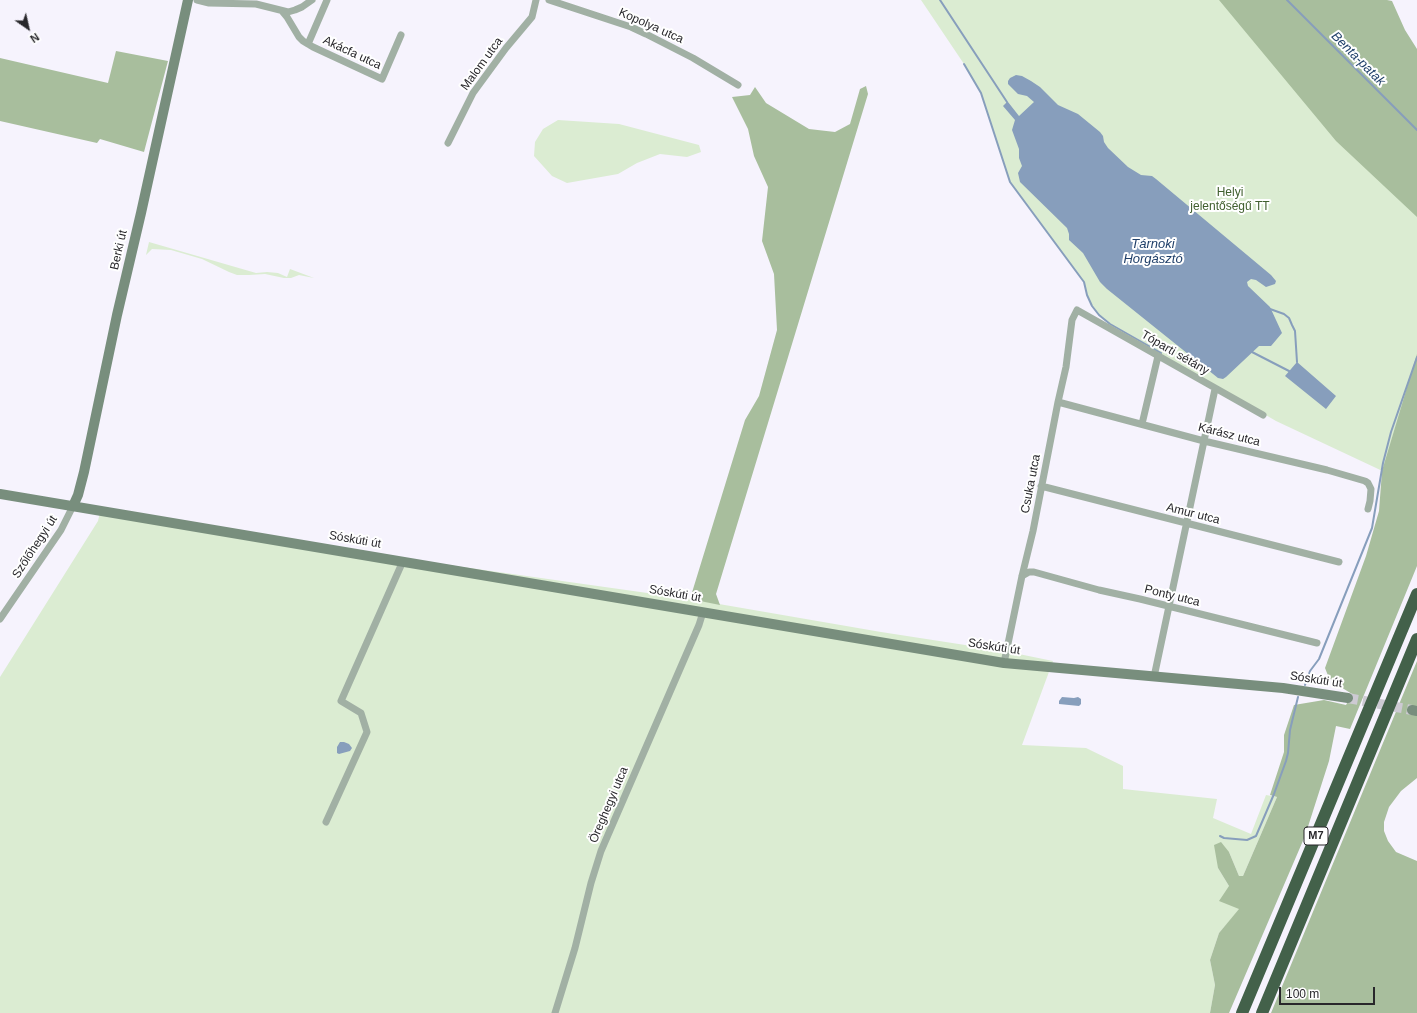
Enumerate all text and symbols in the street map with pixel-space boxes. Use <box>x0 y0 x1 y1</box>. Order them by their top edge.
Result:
street label: Kopolya utca <box>616 5 686 47</box>
north arrow <box>8 8 48 48</box>
water label: Benta-patak <box>1328 29 1388 89</box>
text: N <box>28 31 41 45</box>
street label: Akácfa utca <box>321 33 383 73</box>
street label: Malom utca <box>458 35 506 93</box>
park label: Helyi jelentőségű TT <box>1190 186 1270 214</box>
street label: Berki út <box>107 229 131 271</box>
water label: Tárnoki Horgásztó <box>1123 236 1183 267</box>
street label: Tóparti sétány <box>1138 328 1212 378</box>
street label: Kárász utca <box>1197 420 1261 450</box>
street label: Csuka utca <box>1018 453 1044 515</box>
street label: Amur utca <box>1165 500 1221 528</box>
street label: Szőlőhegyi út <box>9 513 61 581</box>
street label: Sóskúti út <box>328 528 382 552</box>
street label: Sóskúti út <box>648 582 702 606</box>
street label: Ponty utca <box>1143 582 1201 610</box>
street label: Sóskúti út <box>967 636 1021 658</box>
street label: Sóskúti út <box>1289 669 1343 691</box>
street label: Öreghegyi utca <box>586 765 632 845</box>
road number: M7 <box>1304 827 1328 845</box>
scale bar <box>1281 979 1377 1005</box>
text: 100 m <box>1286 987 1319 1001</box>

